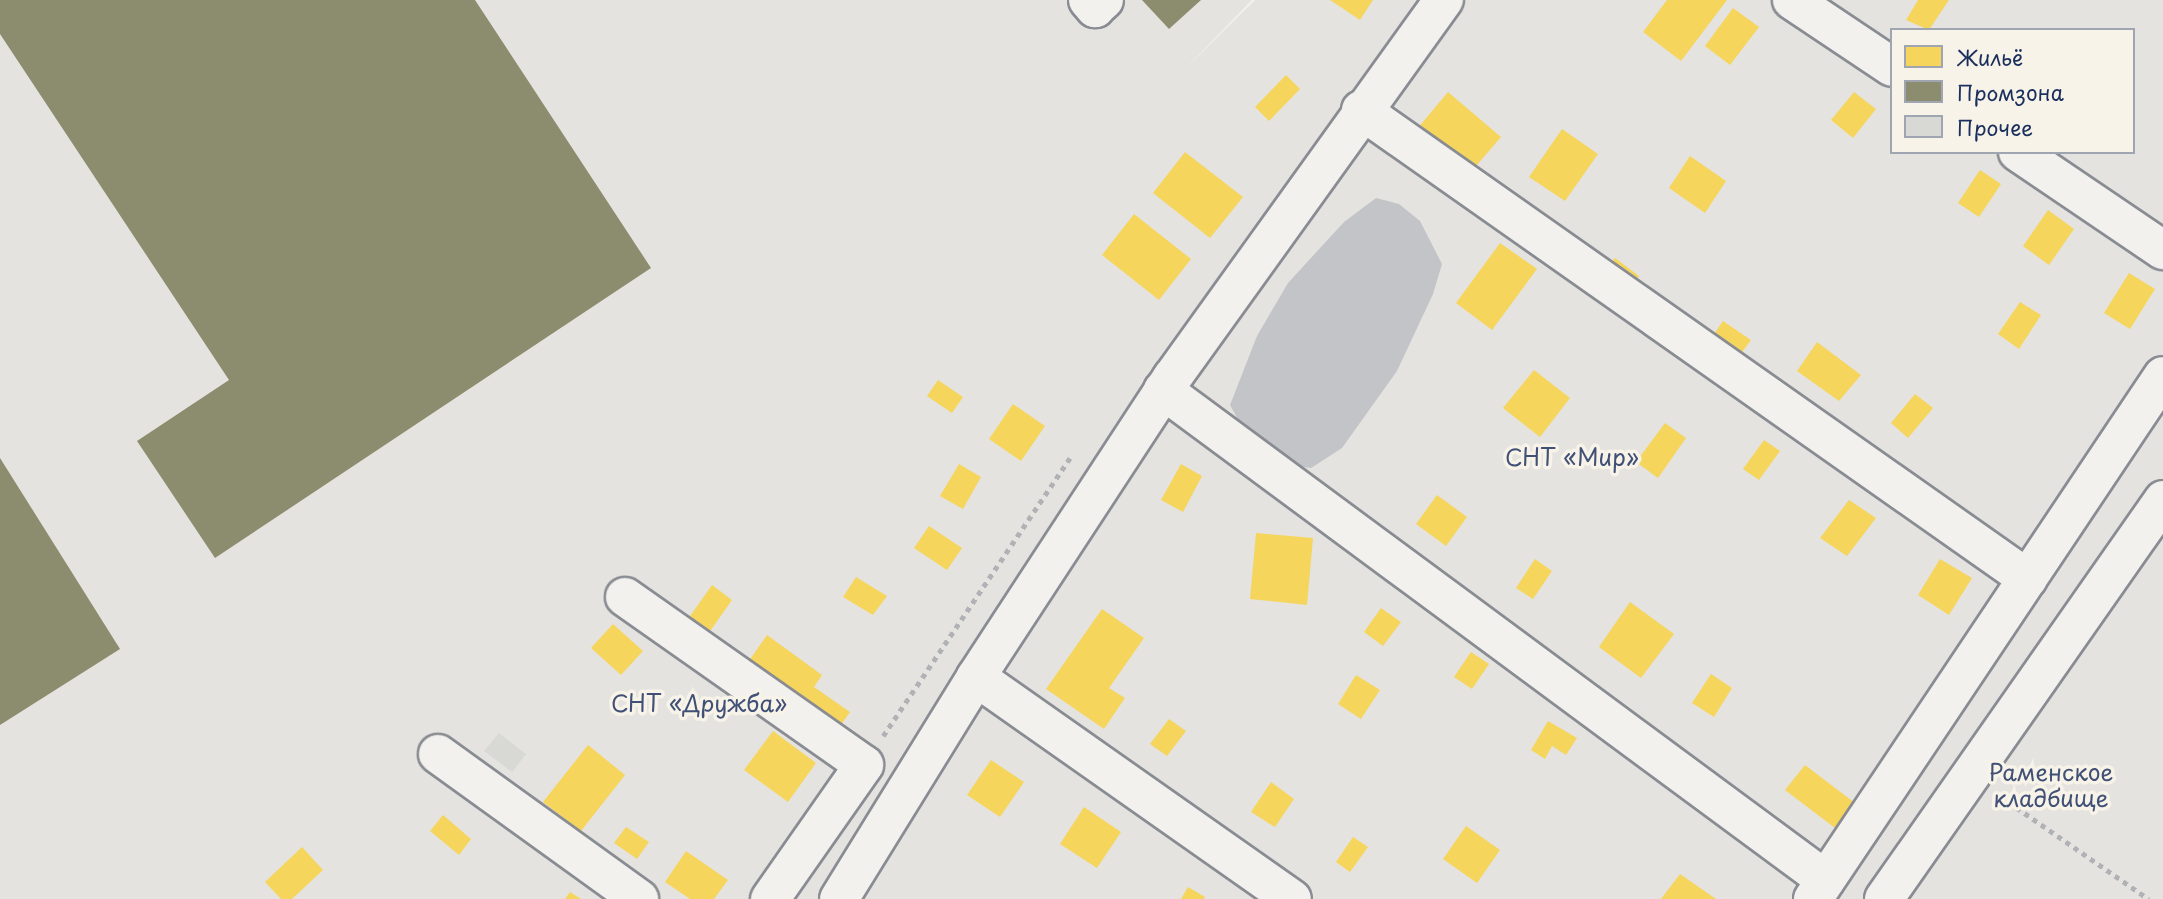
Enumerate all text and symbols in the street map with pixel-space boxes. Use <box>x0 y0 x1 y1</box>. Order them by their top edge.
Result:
legend <box>1890 28 2135 154</box>
text: Жильё <box>1957 41 2023 73</box>
text: Промзона <box>1957 76 2064 108</box>
text: Прочее <box>1957 111 2033 143</box>
park label: СНТ «Мир» <box>1505 443 1639 471</box>
park label: СНТ «Дружба» <box>611 689 787 717</box>
park label: Раменское кладбище <box>1989 758 2113 812</box>

